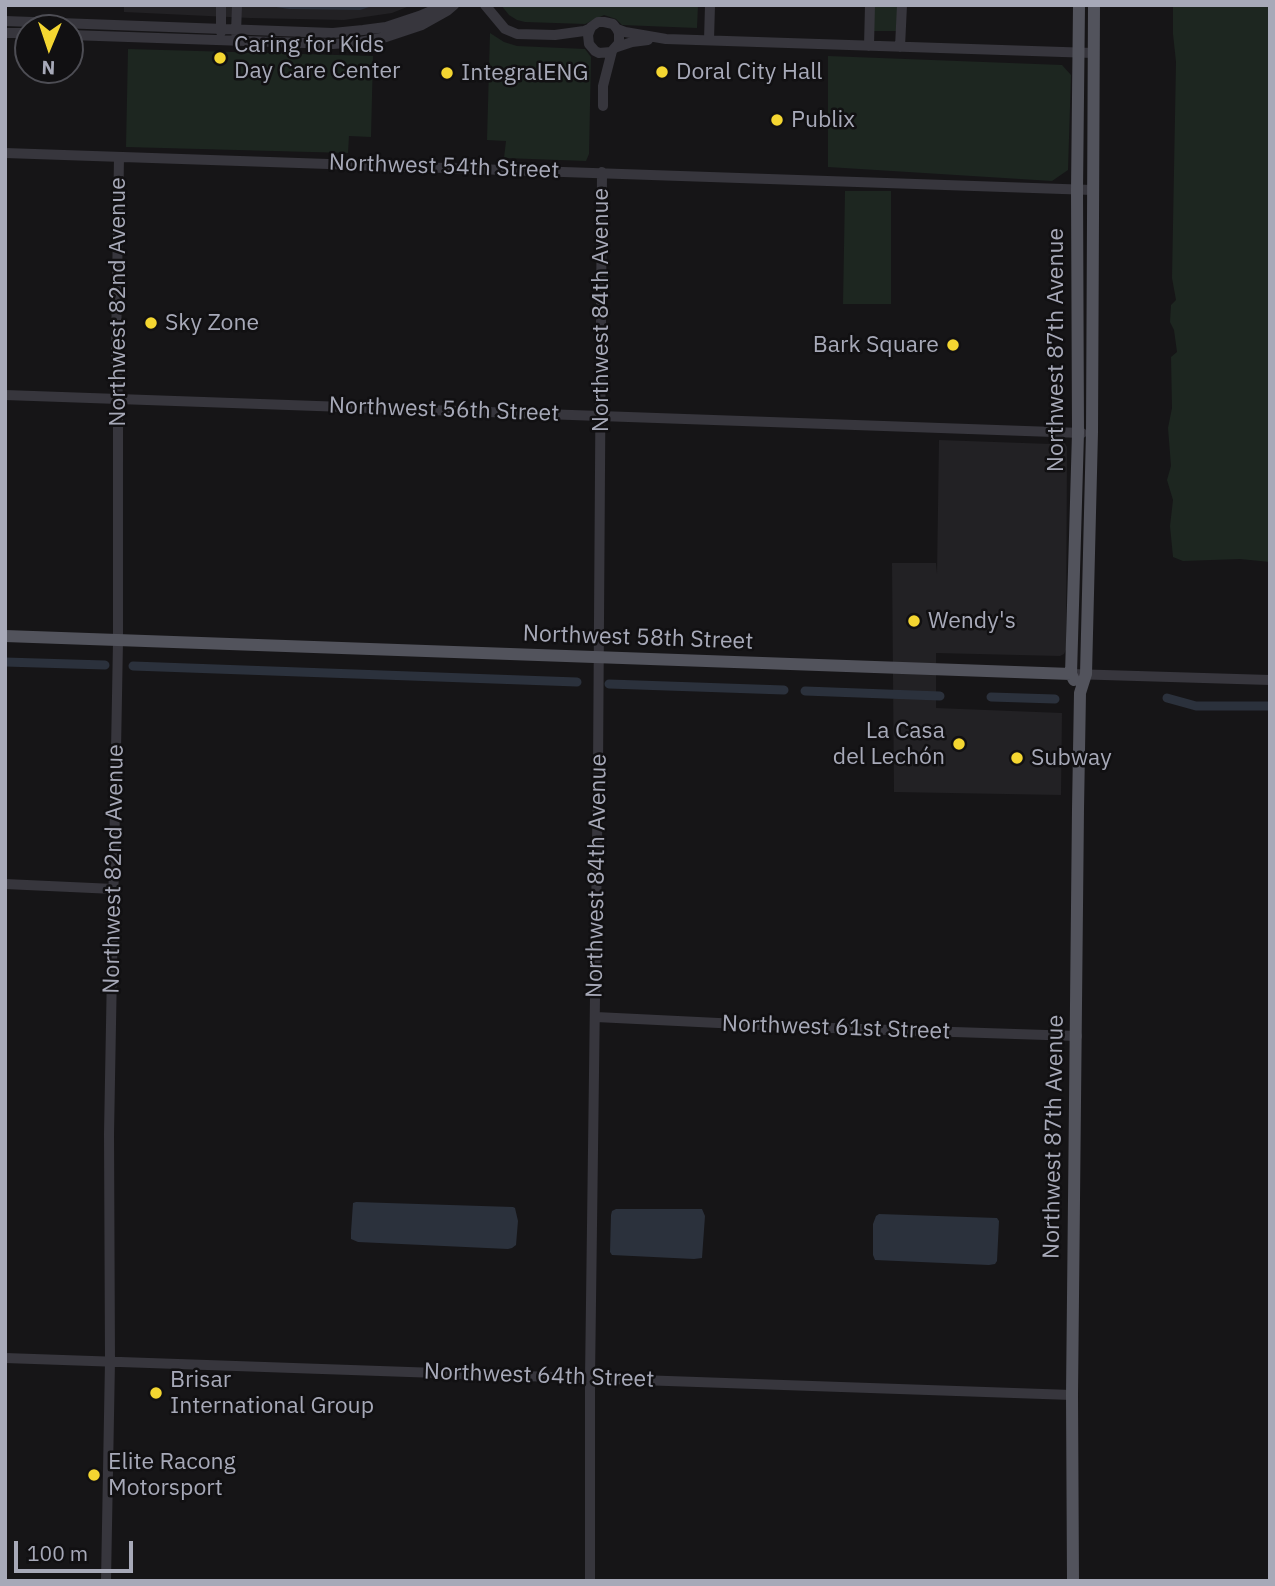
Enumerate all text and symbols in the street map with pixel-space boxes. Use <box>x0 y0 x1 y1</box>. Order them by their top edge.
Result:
north arrow <box>14 14 84 84</box>
place label: Caring for Kids Day Care Center <box>234 31 400 85</box>
marker: Caring for Kids Day Care Center <box>212 50 228 66</box>
text: N <box>41 56 56 80</box>
place label: Doral City Hall <box>676 58 823 86</box>
place label: IntegralENG <box>461 59 589 87</box>
marker: Doral City Hall <box>654 64 670 80</box>
marker: IntegralENG <box>439 65 455 81</box>
place label: Publix <box>791 106 855 134</box>
marker: Publix <box>769 112 785 128</box>
street label: Northwest 54th Street <box>328 149 560 185</box>
street label: Northwest 82nd Avenue <box>104 177 132 427</box>
street label: Northwest 84th Avenue <box>587 188 615 432</box>
street label: Northwest 87th Avenue <box>1042 228 1070 472</box>
place label: Sky Zone <box>165 309 259 337</box>
marker: Sky Zone <box>143 315 159 331</box>
place label: Bark Square <box>813 331 939 359</box>
marker: Bark Square <box>945 337 961 353</box>
street label: Northwest 56th Street <box>328 392 560 428</box>
place label: Wendy's <box>928 607 1016 635</box>
marker: Wendy's <box>906 613 922 629</box>
street label: Northwest 58th Street <box>522 620 754 656</box>
place label: La Casa del Lechón <box>833 717 945 771</box>
marker: La Casa del Lechón <box>951 736 967 752</box>
street label: Northwest 82nd Avenue <box>98 744 130 994</box>
place label: Subway <box>1031 744 1112 772</box>
marker: Subway <box>1009 750 1025 766</box>
street label: Northwest 84th Avenue <box>581 754 613 998</box>
street label: Northwest 61st Street <box>721 1010 951 1046</box>
street label: Northwest 87th Avenue <box>1038 1015 1070 1259</box>
street label: Northwest 64th Street <box>423 1358 655 1394</box>
place label: Brisar International Group <box>170 1366 374 1420</box>
marker: Brisar International Group <box>148 1385 164 1401</box>
place label: Elite Racong Motorsport <box>108 1448 236 1502</box>
marker: Elite Racong Motorsport <box>86 1467 102 1483</box>
scale bar <box>18 1526 136 1570</box>
text: 100 m <box>27 1539 88 1567</box>

